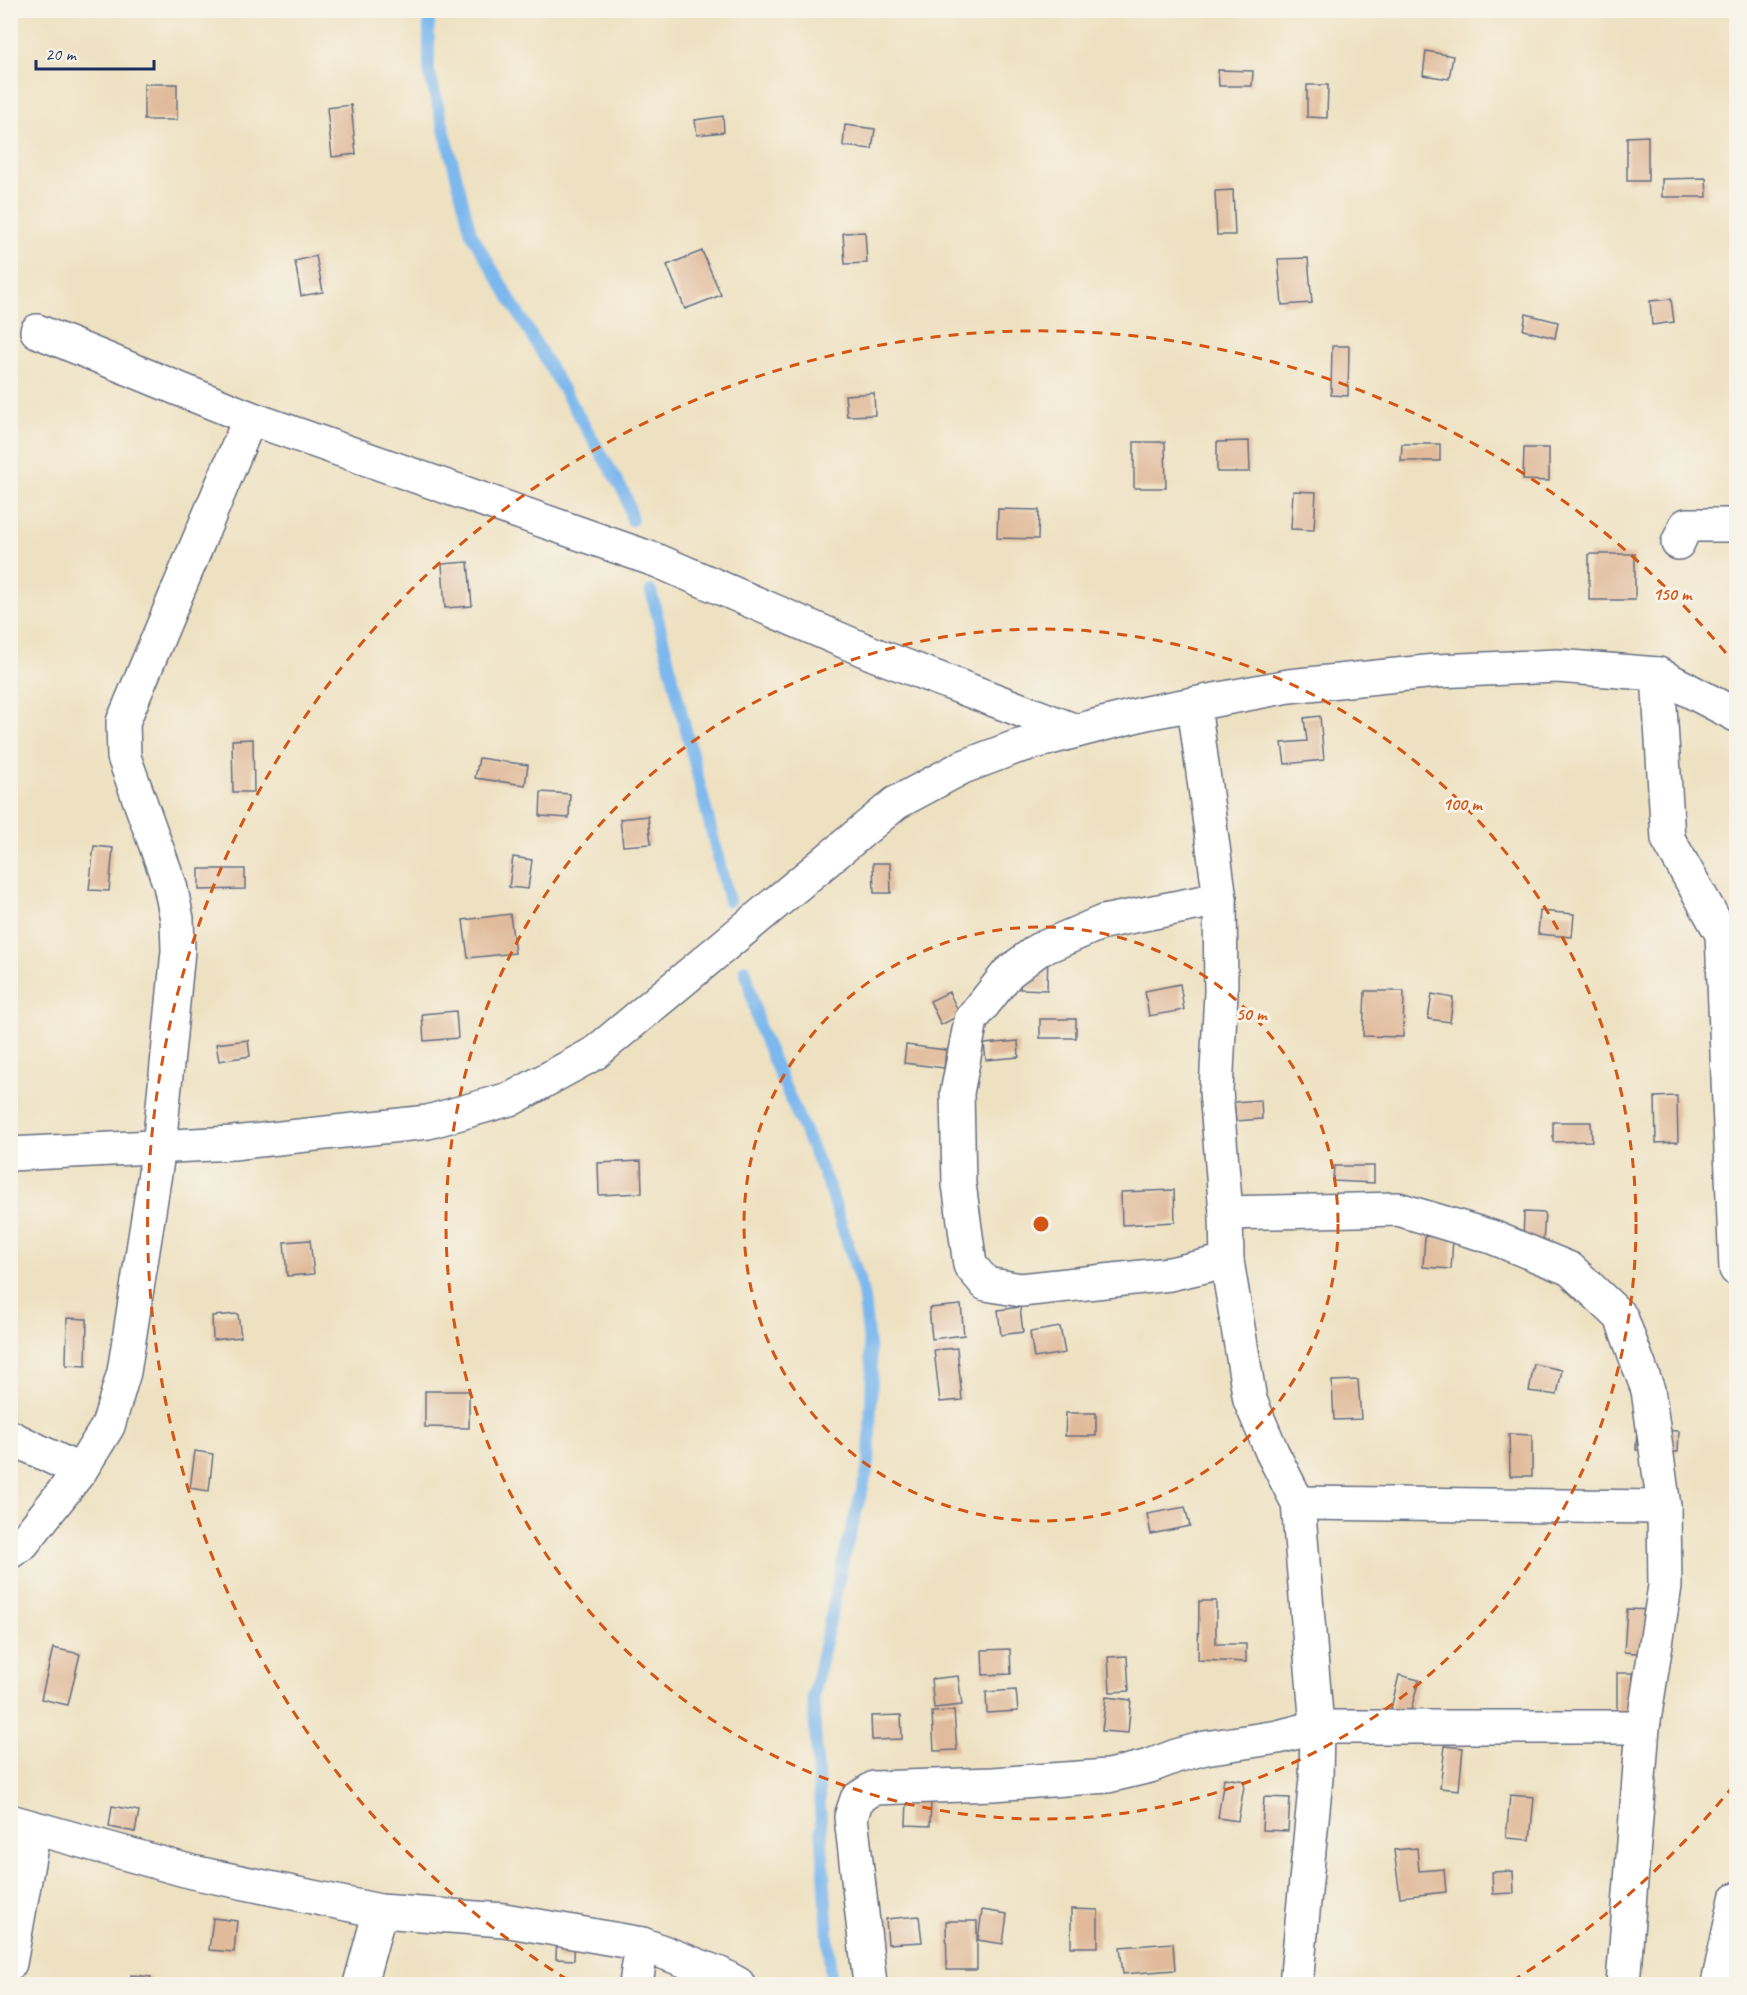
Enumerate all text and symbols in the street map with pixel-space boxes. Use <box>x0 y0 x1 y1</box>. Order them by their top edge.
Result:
scale bar <box>36 33 154 71</box>
text: 20 m <box>45 43 78 65</box>
text: 150 m <box>1653 583 1693 605</box>
text: 100 m <box>1443 793 1483 815</box>
text: 50 m <box>1236 1003 1268 1025</box>
centre of rings <box>1031 1214 1051 1234</box>

